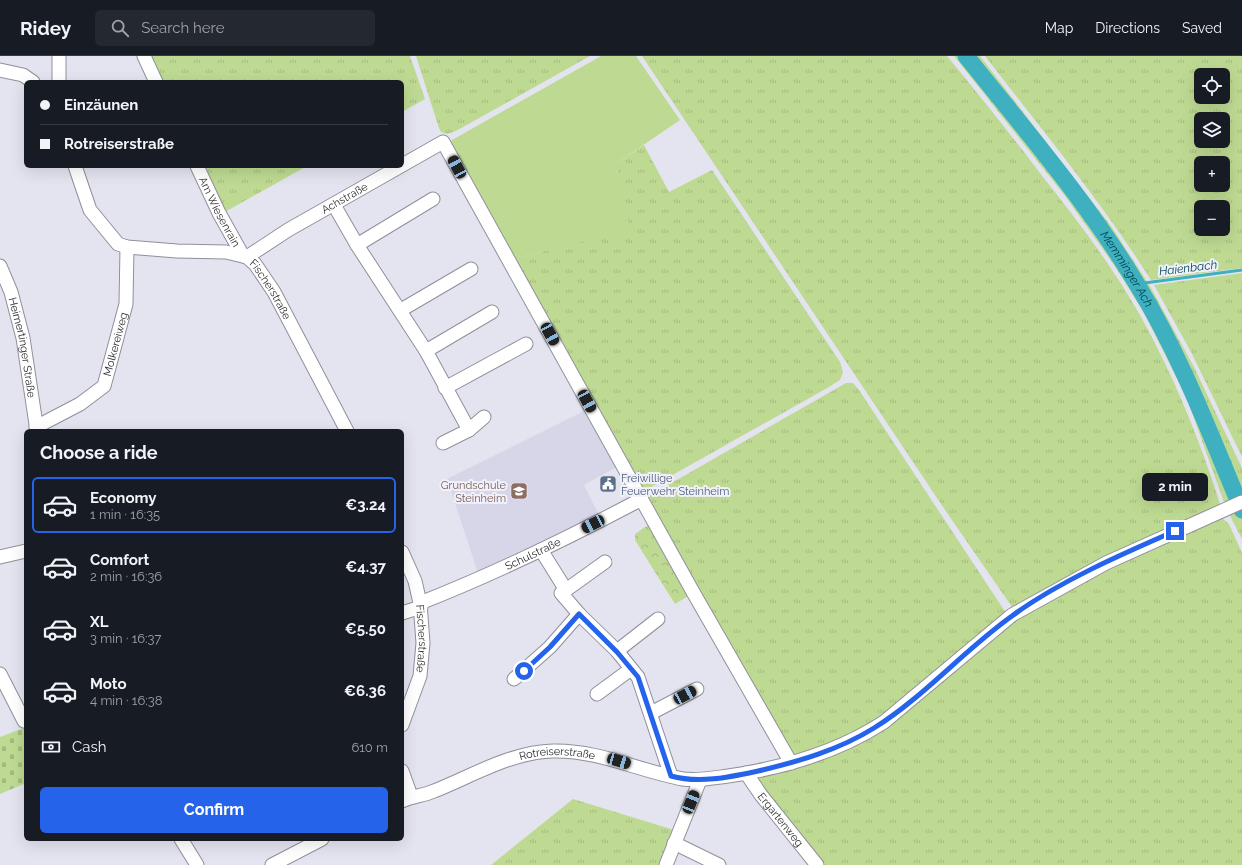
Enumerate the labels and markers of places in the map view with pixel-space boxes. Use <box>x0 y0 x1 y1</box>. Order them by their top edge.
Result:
place label: Freiwillige Feuerwehr Steinheim <box>621 472 729 498</box>
public building icon: Freiwillige Feuerwehr Steinheim <box>598 474 618 494</box>
place label: Grundschule Steinheim <box>441 479 507 505</box>
school or university icon: Grundschule Steinheim <box>509 481 529 501</box>

